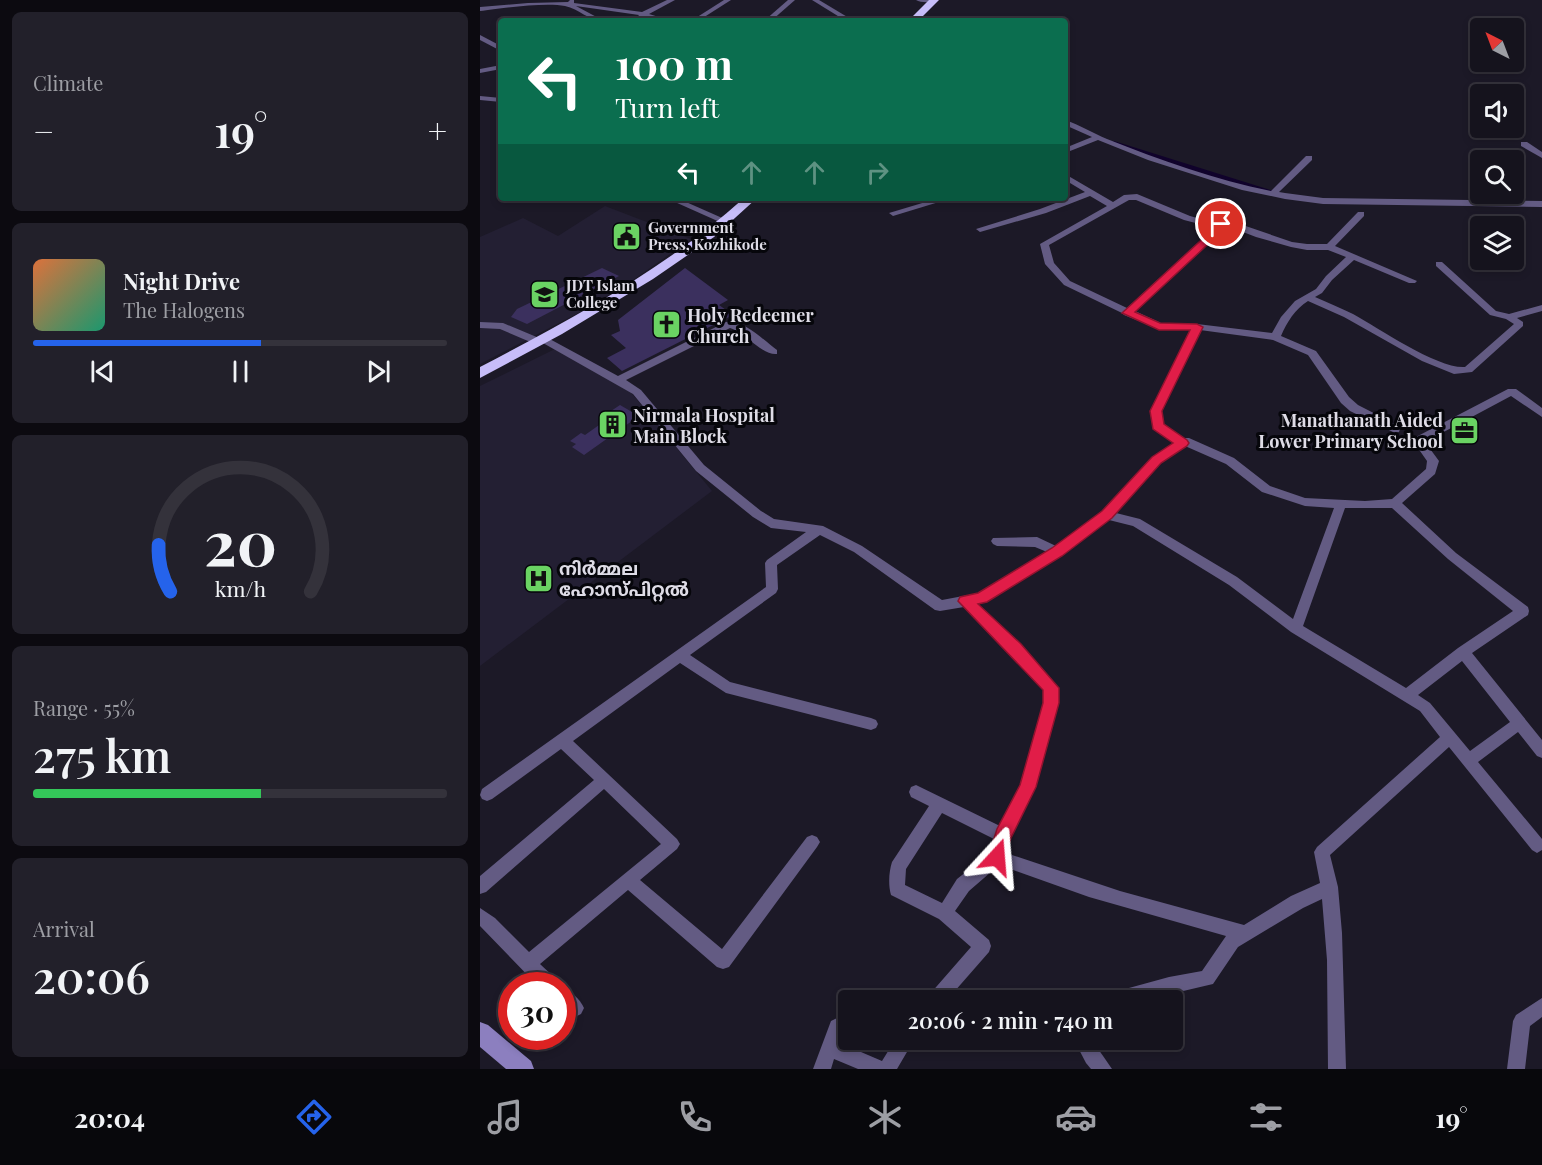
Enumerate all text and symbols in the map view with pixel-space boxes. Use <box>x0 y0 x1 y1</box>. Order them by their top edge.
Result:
north arrow <box>1470 18 1524 72</box>
map controls <box>1470 18 1524 270</box>
text: 100 m <box>615 35 733 91</box>
icon: left <box>516 42 594 120</box>
text: Climate <box>33 69 103 96</box>
button: sound <box>1470 84 1524 138</box>
text: Turn left <box>615 89 719 125</box>
text: 19° <box>214 99 268 159</box>
text: − <box>33 108 54 152</box>
text: + <box>428 108 447 152</box>
button: search <box>1470 150 1524 204</box>
icon: left <box>672 156 705 189</box>
icon: ahead <box>735 156 768 189</box>
icon: ahead <box>798 156 831 189</box>
icon: right <box>861 156 894 189</box>
pin <box>1195 198 1246 249</box>
icon: arrive <box>1204 207 1237 240</box>
button: layers <box>1470 216 1524 270</box>
place label: Government Press, Kozhikode <box>648 217 767 254</box>
public building icon: Government Press, Kozhikode <box>611 220 643 252</box>
text: Night Drive <box>123 266 240 296</box>
place label: JDT Islam College <box>565 275 635 312</box>
school or university icon: JDT Islam College <box>529 278 561 310</box>
text: The Halogens <box>123 296 245 323</box>
place label: Holy Redeemer Church <box>687 303 814 348</box>
church icon: Holy Redeemer Church <box>650 309 682 341</box>
icon: previous <box>86 355 119 388</box>
icon: pause <box>224 355 257 388</box>
icon: next <box>362 355 395 388</box>
place label: Nirmala Hospital Main Block <box>633 403 775 448</box>
place label: Manathanath Aided Lower Primary School <box>1258 408 1443 453</box>
building icon: Nirmala Hospital Main Block <box>596 409 628 441</box>
office icon: Manathanath Aided Lower Primary School <box>1448 414 1480 446</box>
text: 20 <box>204 498 276 582</box>
place label: നിർമ്മല ഹോസ്പിറ്റൽ <box>559 556 689 602</box>
hospital icon: നിർമ്മല ഹോസ്പിറ്റൽ <box>522 562 554 594</box>
text: km/h <box>214 574 266 602</box>
text: Range · 55% <box>33 694 135 721</box>
text: 275 km <box>33 724 171 784</box>
position arrow <box>965 825 1029 889</box>
text: Arrival <box>33 915 95 942</box>
text: 20:06 <box>33 945 150 1005</box>
speed limit sign: 30 <box>498 972 576 1050</box>
text: 20:06 · 2 min · 740 m <box>908 1005 1113 1035</box>
icon: directions <box>293 1096 335 1138</box>
icon: music <box>484 1096 526 1138</box>
icon: phone <box>674 1096 716 1138</box>
icon: climate <box>864 1096 906 1138</box>
icon: car <box>1055 1096 1097 1138</box>
icon: filters <box>1245 1096 1287 1138</box>
text: 20:04 <box>74 1099 145 1135</box>
text: 19° <box>1435 1099 1468 1135</box>

